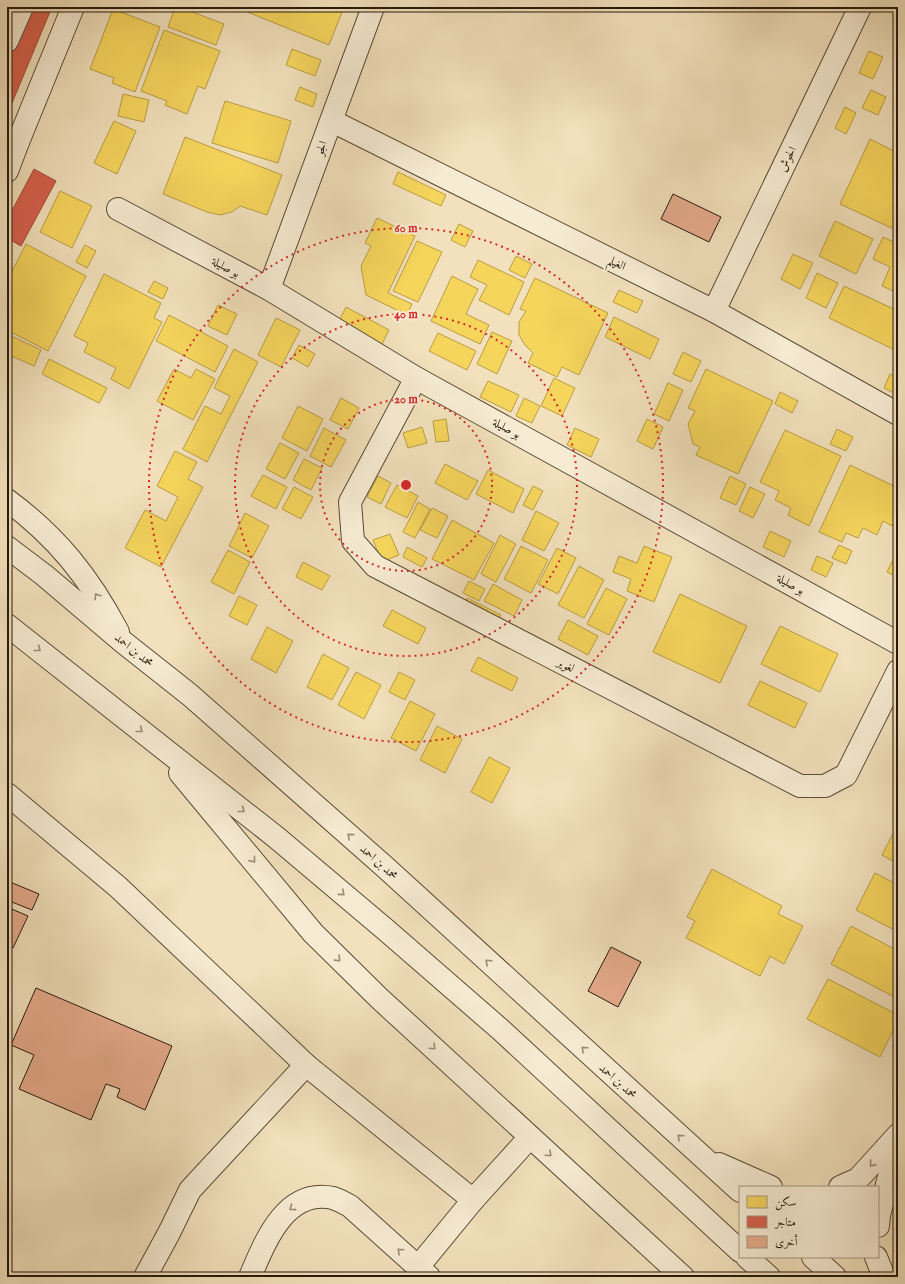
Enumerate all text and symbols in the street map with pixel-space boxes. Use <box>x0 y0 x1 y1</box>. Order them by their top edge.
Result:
street label: الجو <box>312 139 331 158</box>
street label: الحوش <box>775 144 800 174</box>
text: 60 m <box>395 221 418 236</box>
street label: بو صليلة <box>208 253 242 281</box>
street label: الغيلم <box>604 253 628 278</box>
text: 40 m <box>394 307 419 322</box>
text: 20 m <box>394 392 418 407</box>
street label: بو صليلة <box>489 414 523 442</box>
centre of rings <box>399 478 413 492</box>
street label: بو صليلة <box>773 570 807 598</box>
one-way arrow <box>95 593 102 600</box>
street label: محمد بن احمد <box>111 630 156 671</box>
one-way arrow <box>33 645 40 652</box>
street label: لغوير <box>553 654 577 676</box>
one-way arrow <box>135 725 142 732</box>
one-way arrow <box>237 806 244 813</box>
one-way arrow <box>348 834 355 841</box>
street label: محمد بن احمد <box>357 842 401 883</box>
one-way arrow <box>249 855 256 862</box>
one-way arrow <box>338 888 345 895</box>
one-way arrow <box>333 954 341 961</box>
one-way arrow <box>485 959 493 966</box>
one-way arrow <box>428 1043 435 1050</box>
one-way arrow <box>581 1047 589 1054</box>
street label: محمد بن احمد <box>596 1061 640 1102</box>
one-way arrow <box>677 1134 685 1141</box>
one-way arrow <box>544 1150 552 1157</box>
one-way arrow <box>870 1159 877 1166</box>
legend <box>739 1186 879 1258</box>
text: سكن <box>775 1195 796 1211</box>
one-way arrow <box>290 1203 297 1210</box>
text: متاجر <box>773 1215 796 1230</box>
text: أخرى <box>775 1234 798 1250</box>
one-way arrow <box>397 1248 405 1256</box>

